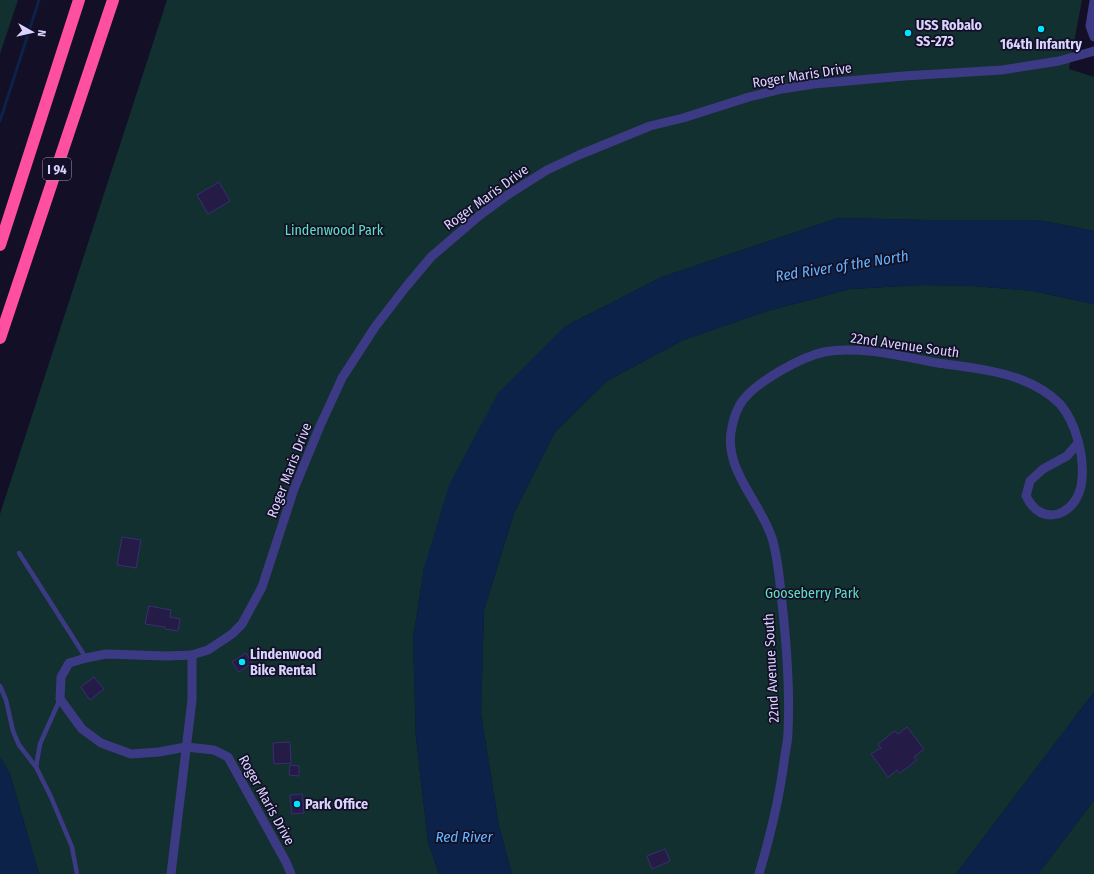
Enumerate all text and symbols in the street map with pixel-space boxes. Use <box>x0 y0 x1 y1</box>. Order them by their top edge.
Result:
north arrow <box>12 12 52 52</box>
place label: USS Robalo SS-273 <box>916 17 983 50</box>
marker: 164th Infantry <box>1036 24 1046 34</box>
marker: USS Robalo SS-273 <box>903 28 913 38</box>
text: N <box>35 29 48 37</box>
place label: 164th Infantry <box>1000 36 1082 53</box>
street label: Roger Maris Drive <box>751 59 853 92</box>
road number: I 94 <box>43 158 71 180</box>
street label: Roger Maris Drive <box>441 161 532 234</box>
park label: Lindenwood Park <box>285 222 384 239</box>
water label: Red River of the North <box>774 247 910 285</box>
street label: 22nd Avenue South <box>850 329 960 362</box>
street label: Roger Maris Drive <box>264 420 315 520</box>
park label: Gooseberry Park <box>765 585 860 602</box>
street label: 22nd Avenue South <box>760 613 783 723</box>
place label: Lindenwood Bike Rental <box>250 646 322 679</box>
marker: Lindenwood Bike Rental <box>237 657 247 667</box>
street label: Roger Maris Drive <box>235 752 298 848</box>
place label: Park Office <box>305 796 368 813</box>
marker: Park Office <box>292 799 302 809</box>
water label: Red River <box>435 828 493 846</box>

